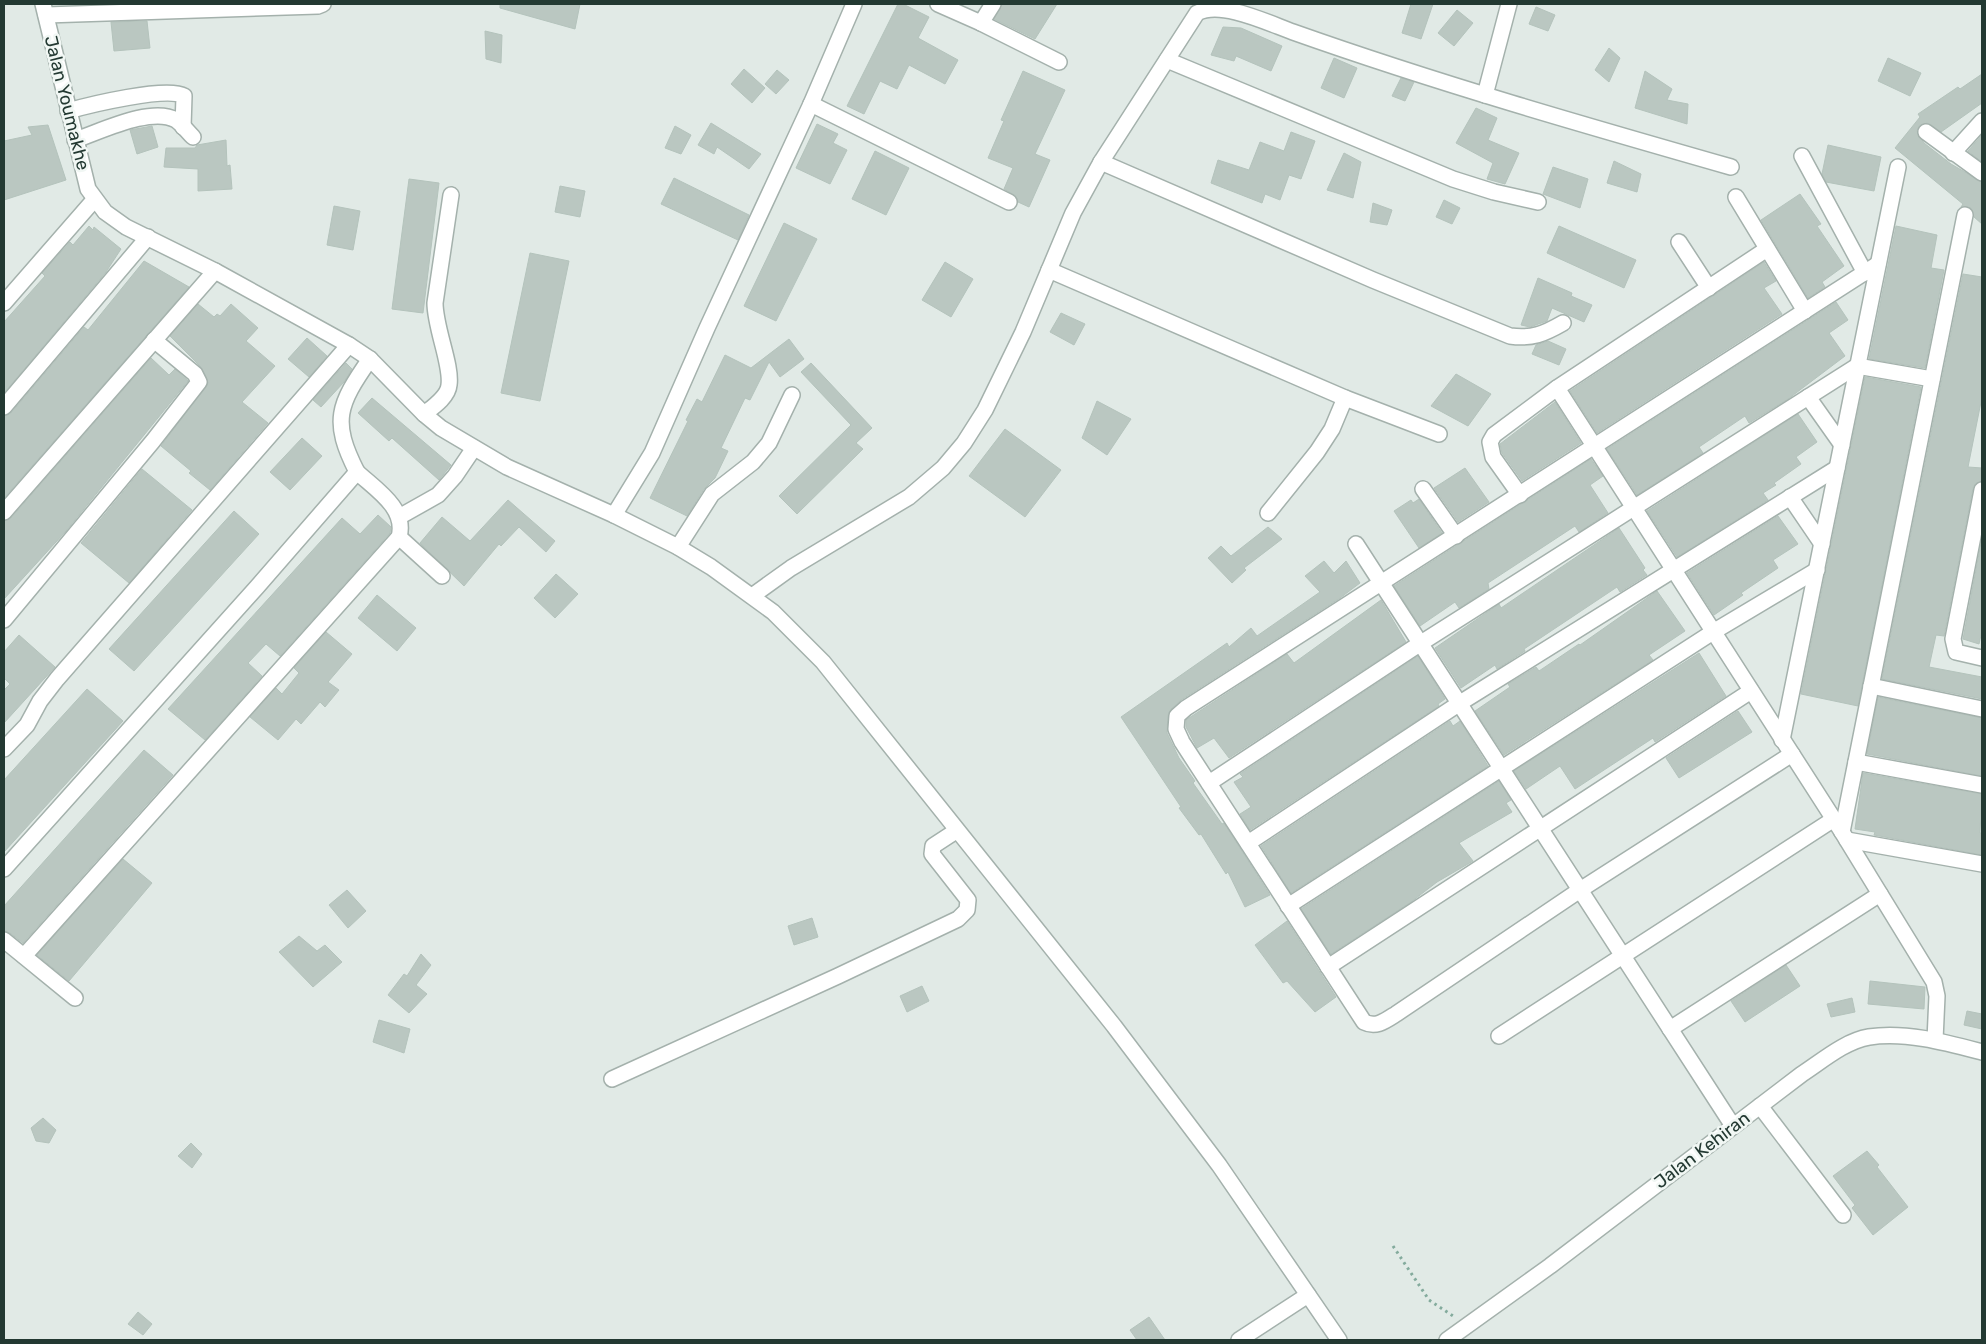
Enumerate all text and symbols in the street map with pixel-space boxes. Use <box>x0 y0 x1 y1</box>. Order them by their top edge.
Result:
street label: Jalan Youmakhe <box>40 33 94 173</box>
street label: Jalan Kehiran <box>1650 1107 1754 1193</box>

